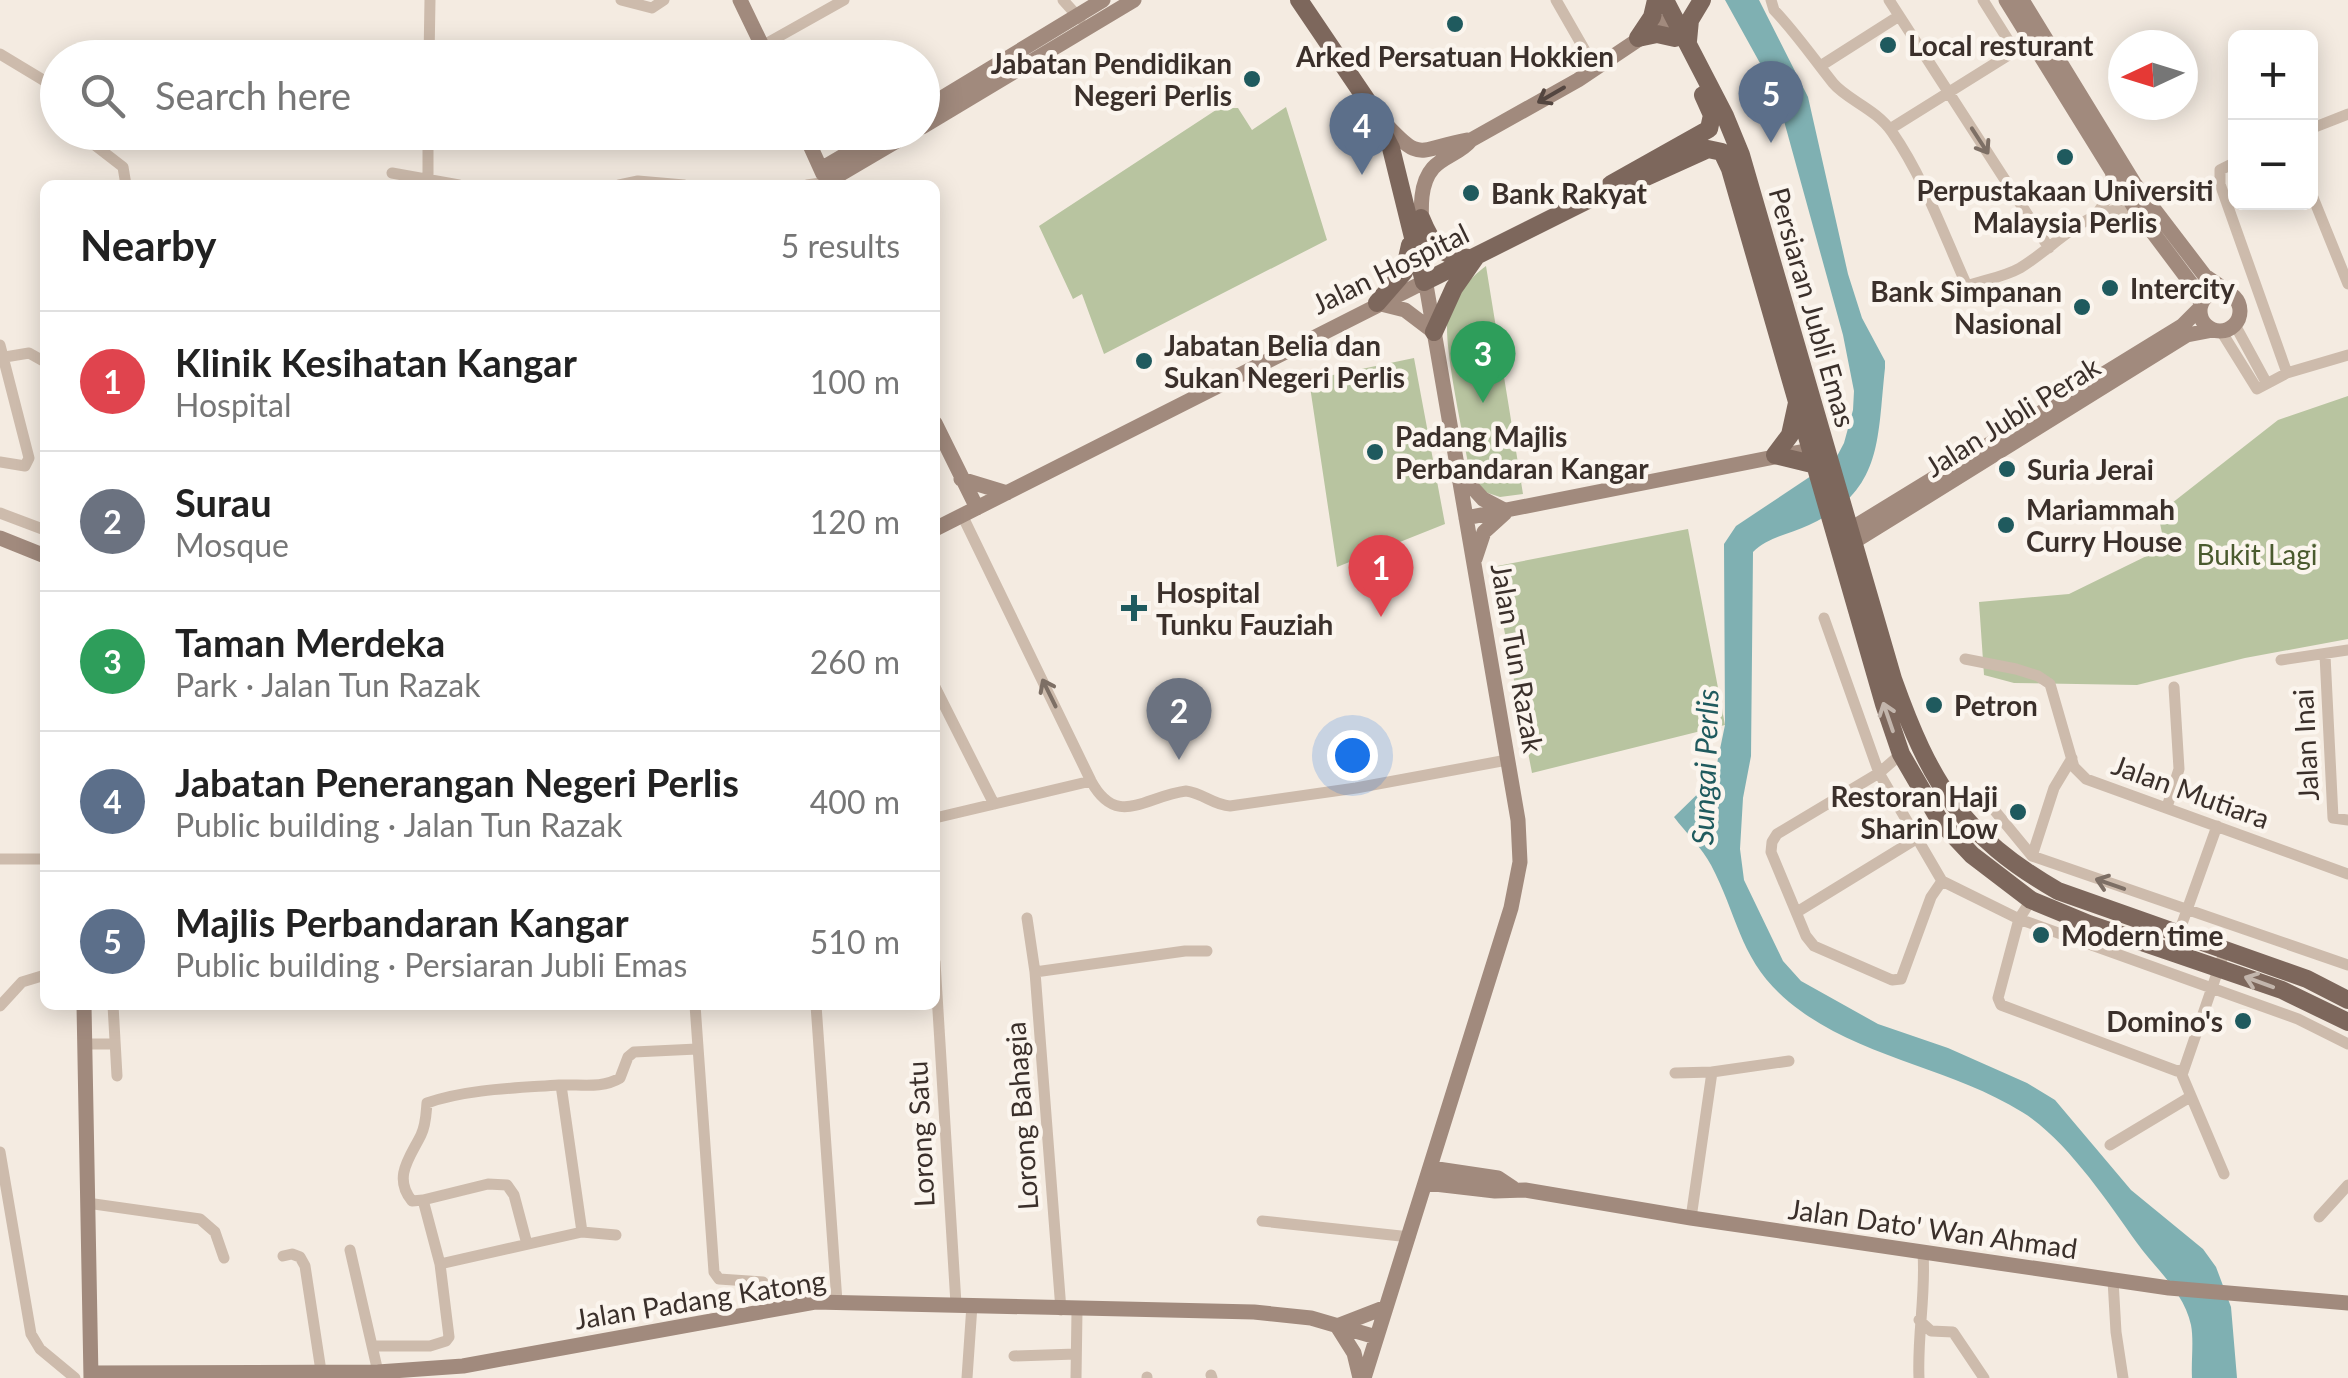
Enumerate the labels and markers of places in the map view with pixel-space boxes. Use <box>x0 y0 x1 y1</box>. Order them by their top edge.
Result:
marker: Arked Persatuan Hokkien <box>1444 13 1466 35</box>
place label: Local resturant <box>1908 28 2094 62</box>
marker: Local resturant <box>1877 34 1899 56</box>
place label: Arked Persatuan Hokkien <box>1295 39 1614 73</box>
place label: Jabatan Pendidikan Negeri Perlis <box>991 46 1232 112</box>
pin: 5 <box>1738 61 1804 143</box>
marker: Jabatan Pendidikan Negeri Perlis <box>1241 68 1263 90</box>
pin: 4 <box>1330 92 1394 175</box>
marker: Perpustakaan Universiti Malaysia Perlis <box>2054 146 2076 168</box>
place label: Perpustakaan Universiti Malaysia Perlis <box>1916 173 2214 239</box>
place label: Bank Rakyat <box>1491 176 1647 210</box>
marker: Bank Rakyat <box>1460 182 1482 204</box>
place label: Intercity <box>2130 271 2235 305</box>
place label: Bank Simpanan Nasional <box>1870 274 2062 340</box>
marker: Intercity <box>2099 277 2121 299</box>
marker: Bank Simpanan Nasional <box>2071 296 2093 318</box>
pin: 3 <box>1450 320 1516 403</box>
place label: Jabatan Belia dan Sukan Negeri Perlis <box>1164 328 1405 394</box>
marker: Jabatan Belia dan Sukan Negeri Perlis <box>1133 350 1155 372</box>
place label: Padang Majlis Perbandaran Kangar <box>1395 419 1649 485</box>
marker: Padang Majlis Perbandaran Kangar <box>1364 441 1386 463</box>
place label: Suria Jerai <box>2027 452 2154 486</box>
marker: Suria Jerai <box>1996 458 2018 480</box>
place label: Mariammah Curry House <box>2026 492 2182 558</box>
marker: Mariammah Curry House <box>1995 514 2017 536</box>
pin: 1 <box>1348 534 1414 617</box>
place label: Hospital Tunku Fauziah <box>1156 575 1333 641</box>
marker: Hospital Tunku Fauziah <box>1121 595 1147 621</box>
pin: 2 <box>1146 678 1212 760</box>
place label: Petron <box>1954 688 2038 722</box>
marker: Petron <box>1923 694 1945 716</box>
place label: Restoran Haji Sharin Low <box>1831 779 1999 845</box>
marker: Restoran Haji Sharin Low <box>2007 801 2029 823</box>
place label: Modern time <box>2061 918 2223 952</box>
marker: Modern time <box>2030 924 2052 946</box>
place label: Domino's <box>2106 1004 2223 1038</box>
marker: Domino's <box>2232 1010 2254 1032</box>

